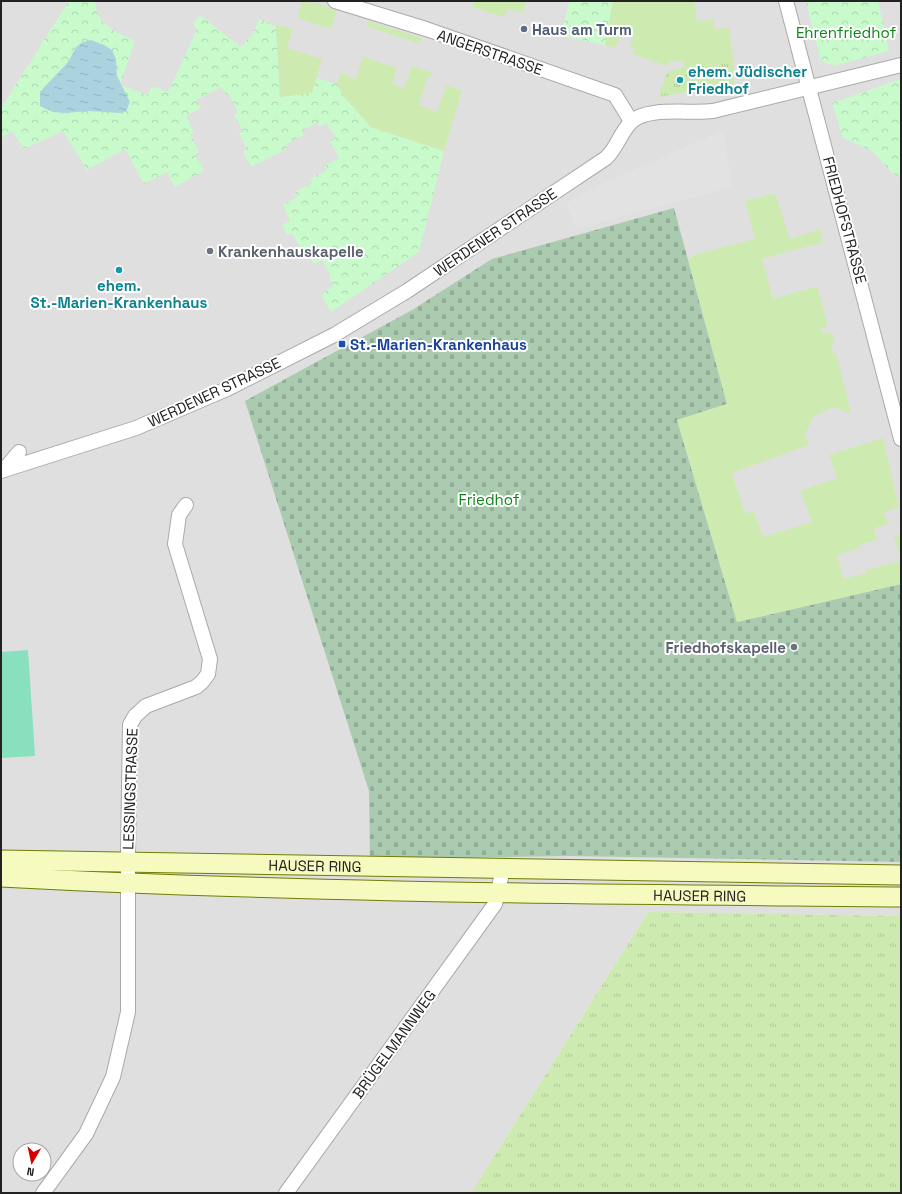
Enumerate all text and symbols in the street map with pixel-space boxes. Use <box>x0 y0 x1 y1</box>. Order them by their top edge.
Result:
place label: Haus am Turm <box>532 20 632 39</box>
park label: Ehrenfriedhof <box>796 23 896 42</box>
marker: Haus am Turm <box>519 24 529 34</box>
street label: ANGERSTRASSE <box>435 25 545 79</box>
place label: ehem. Jüdischer Friedhof <box>688 62 807 98</box>
marker: ehem. Jüdischer Friedhof <box>675 75 685 85</box>
street label: FRIEDHOFSTRASSE <box>819 154 871 286</box>
street label: WERDENER STRASSE <box>430 184 560 280</box>
place label: Krankenhauskapelle <box>218 242 364 261</box>
marker: Krankenhauskapelle <box>205 246 215 256</box>
marker: ehem. St.-Marien-Krankenhaus <box>114 265 124 275</box>
place label: ehem. St.-Marien-Krankenhaus <box>31 276 208 312</box>
place label: St.-Marien-Krankenhaus <box>350 335 527 354</box>
marker: St.-Marien-Krankenhaus <box>337 339 347 349</box>
street label: WERDENER STRASSE <box>145 353 283 431</box>
park label: Friedhof <box>459 490 520 509</box>
place label: Friedhofskapelle <box>665 638 786 657</box>
marker: Friedhofskapelle <box>789 642 799 652</box>
street label: LESSINGSTRASSE <box>118 728 142 850</box>
street label: HAUSER RING <box>268 855 362 876</box>
street label: HAUSER RING <box>653 885 746 905</box>
street label: BRÜGELMANNWEG <box>348 986 440 1102</box>
north arrow <box>12 1142 52 1182</box>
text: N <box>26 1164 35 1179</box>

